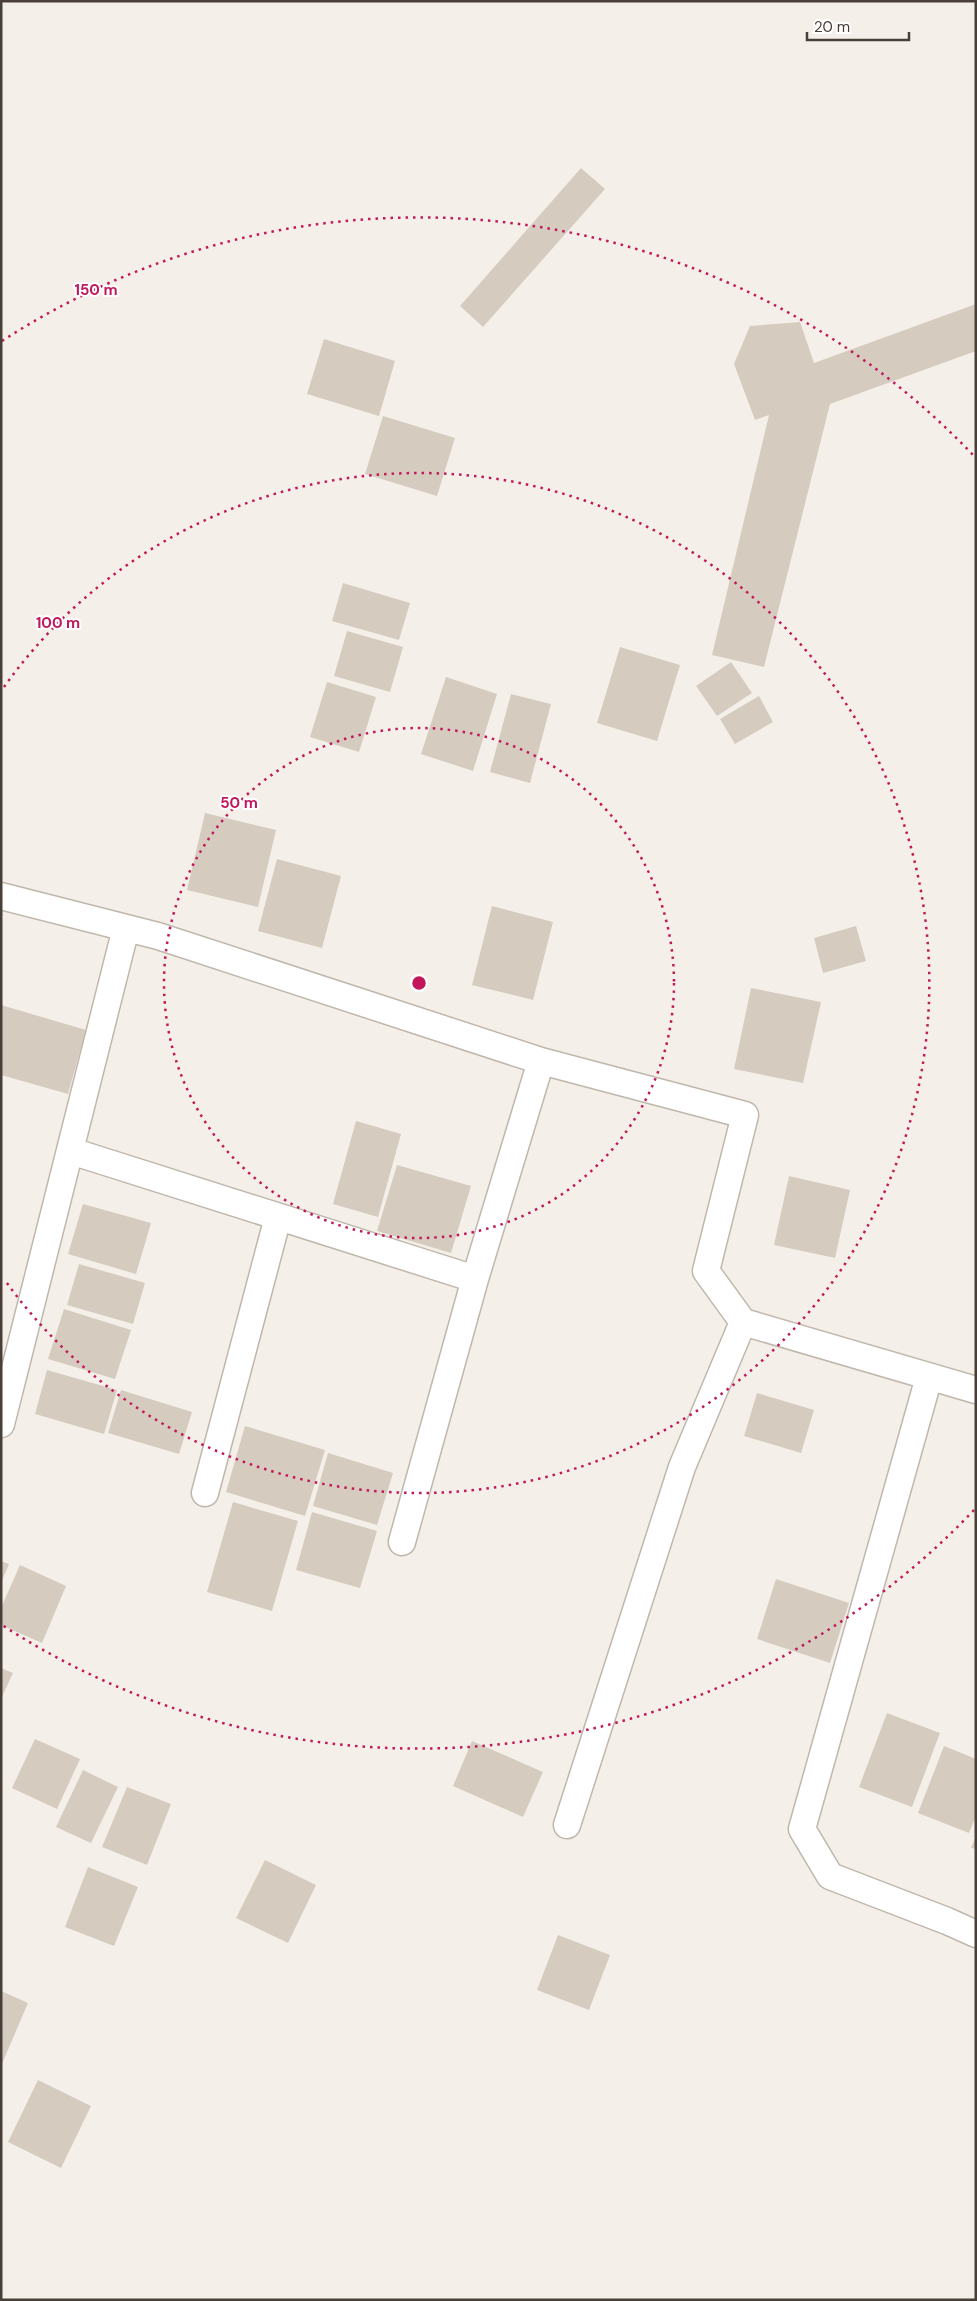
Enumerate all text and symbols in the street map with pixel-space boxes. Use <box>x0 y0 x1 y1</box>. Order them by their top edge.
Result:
scale bar <box>807 10 910 42</box>
text: 20 m <box>814 17 850 37</box>
text: 150 m <box>75 280 118 300</box>
text: 100 m <box>36 613 80 633</box>
text: 50 m <box>220 793 258 813</box>
centre of rings <box>410 974 428 992</box>

